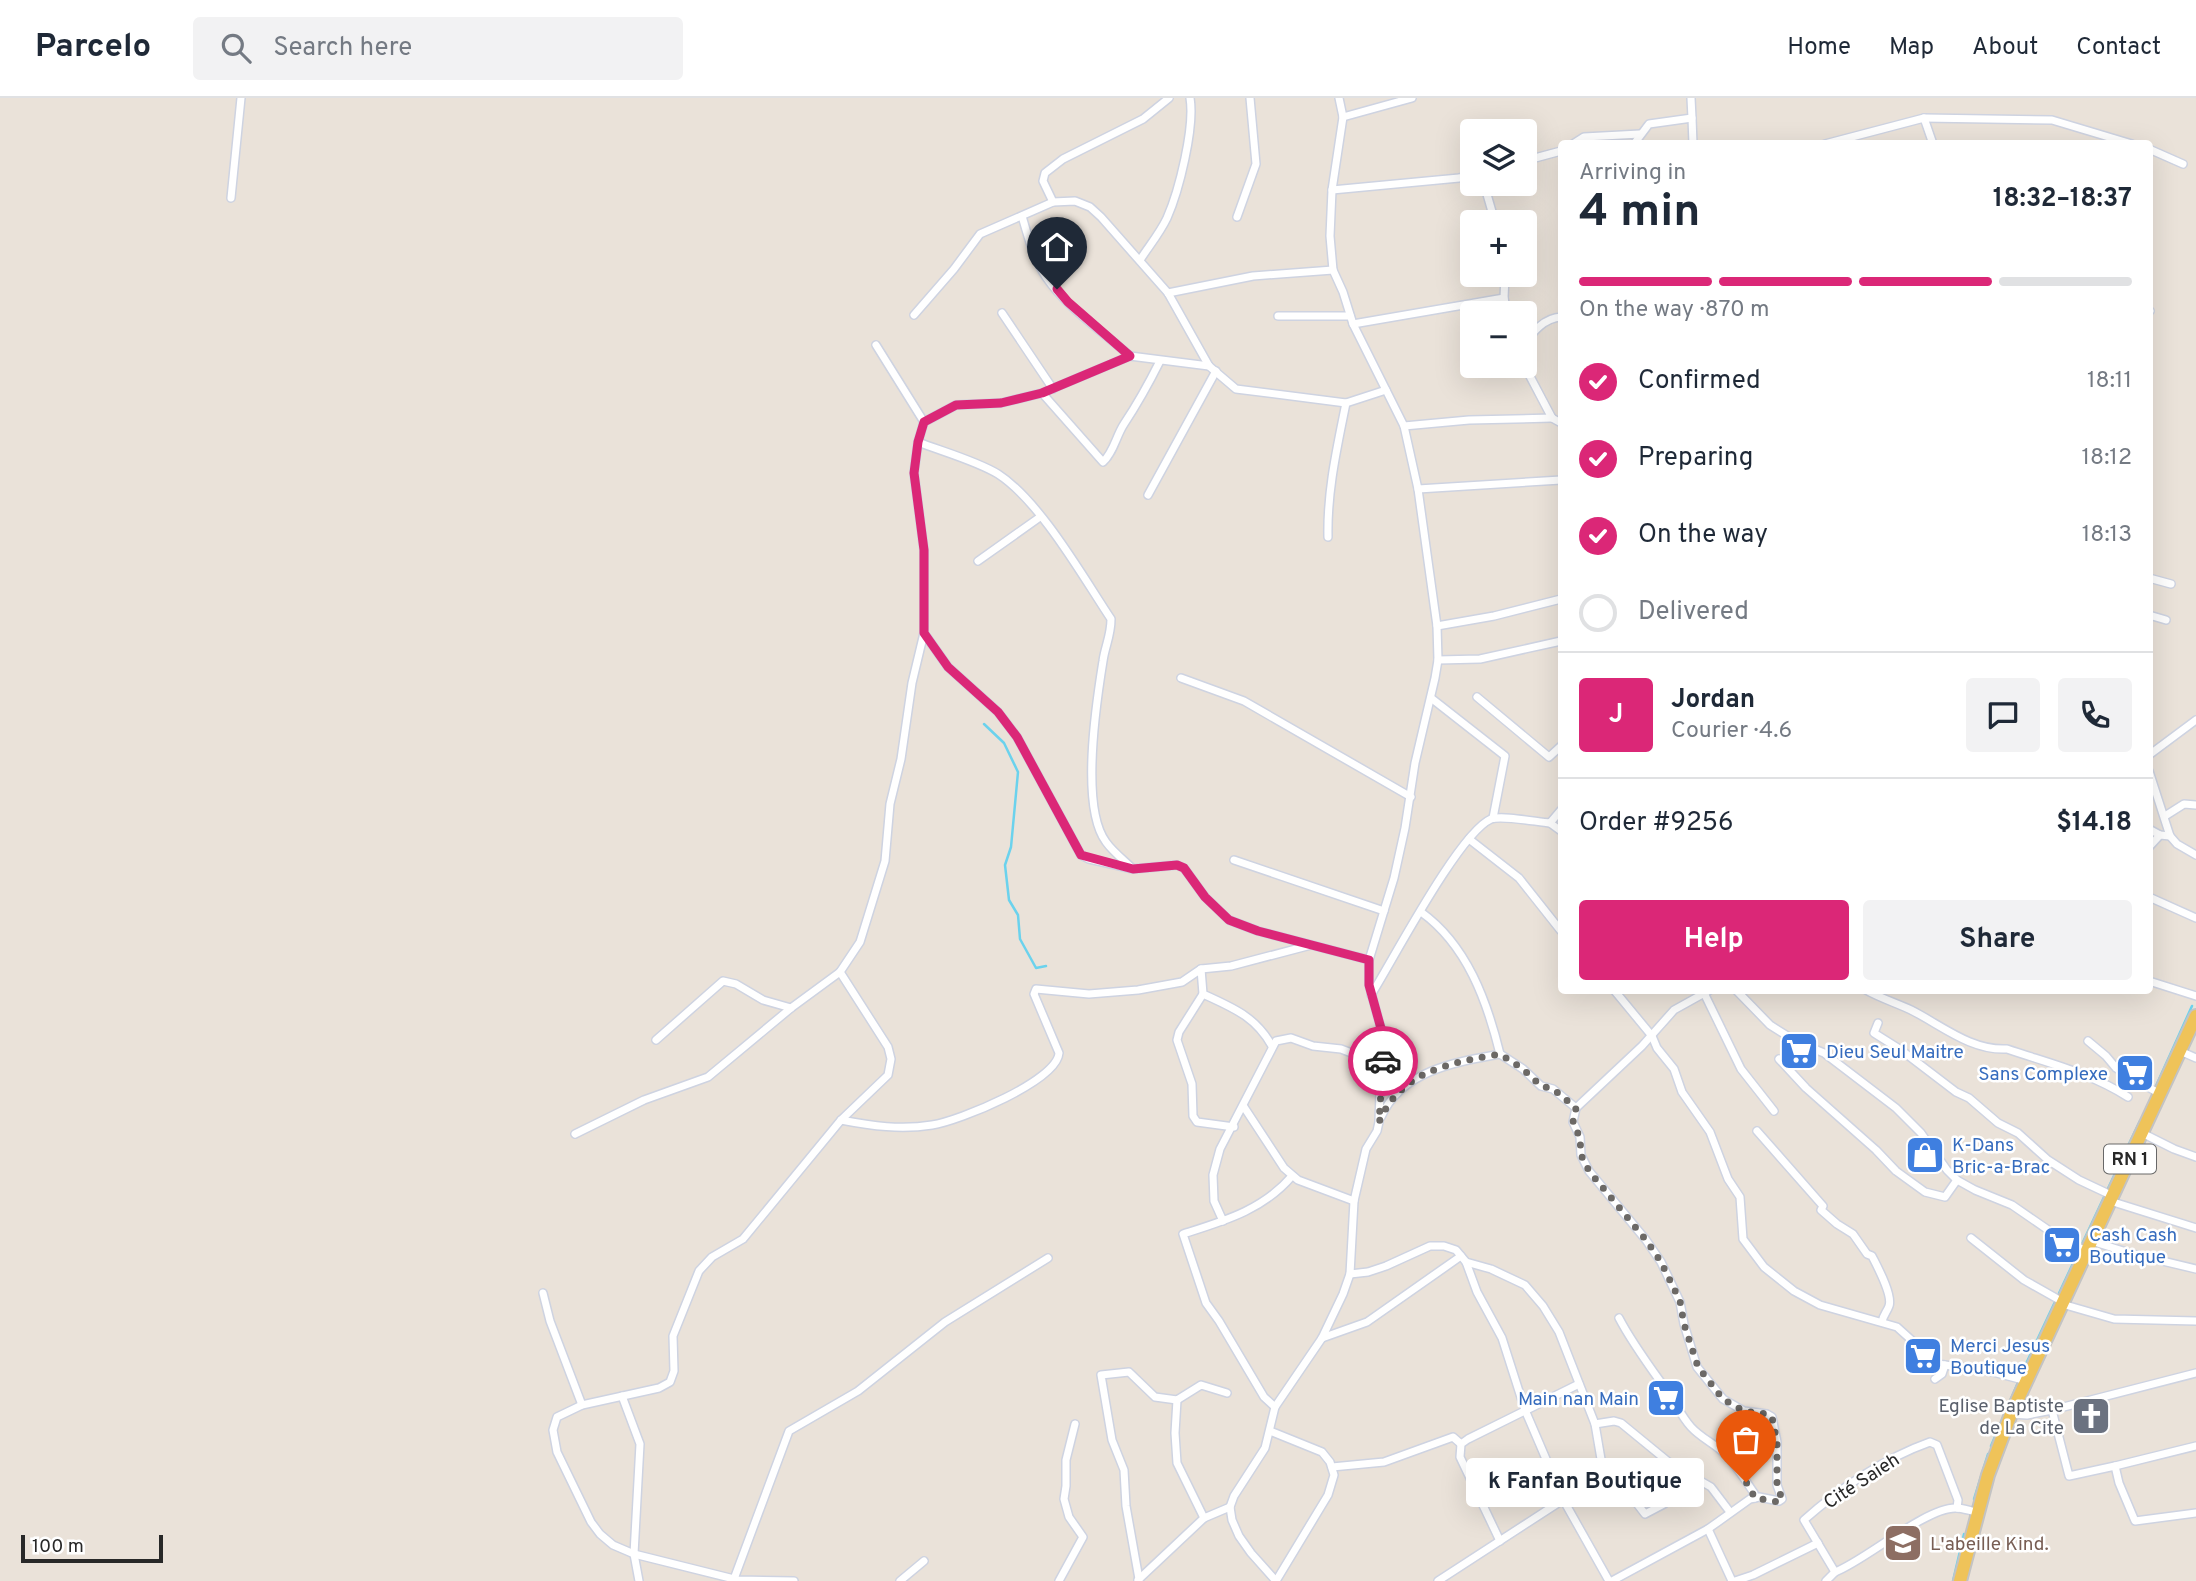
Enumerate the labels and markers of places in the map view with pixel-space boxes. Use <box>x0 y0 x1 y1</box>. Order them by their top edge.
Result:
pin <box>1027 217 1087 289</box>
supermarket icon: Dieu Seul Maitre <box>1778 1030 1820 1072</box>
place label: Dieu Seul Maitre <box>1826 1041 1964 1065</box>
supermarket icon: Sans Complexe <box>2114 1052 2156 1094</box>
place label: Sans Complexe <box>1978 1063 2108 1087</box>
shop icon: K-Dans Bric-a-Brac <box>1904 1134 1946 1176</box>
place label: K-Dans Bric-a-Brac <box>1952 1134 2050 1180</box>
supermarket icon: Cash Cash Boutique <box>2041 1224 2083 1266</box>
place label: Cash Cash Boutique <box>2089 1224 2177 1270</box>
supermarket icon: Merci Jesus Boutique <box>1902 1335 1944 1377</box>
place label: Merci Jesus Boutique <box>1950 1335 2050 1381</box>
supermarket icon: Main nan Main <box>1645 1377 1687 1419</box>
place label: Main nan Main <box>1518 1388 1639 1412</box>
place label: Eglise Baptiste de La Cite <box>1938 1395 2064 1441</box>
church icon: Eglise Baptiste de La Cite <box>2070 1395 2112 1437</box>
pin <box>1716 1410 1776 1482</box>
callout: k Fanfan Boutique <box>1466 1458 1704 1506</box>
school or university icon: L'abeille Kind. <box>1882 1522 1924 1564</box>
place label: L'abeille Kind. <box>1930 1533 2049 1557</box>

